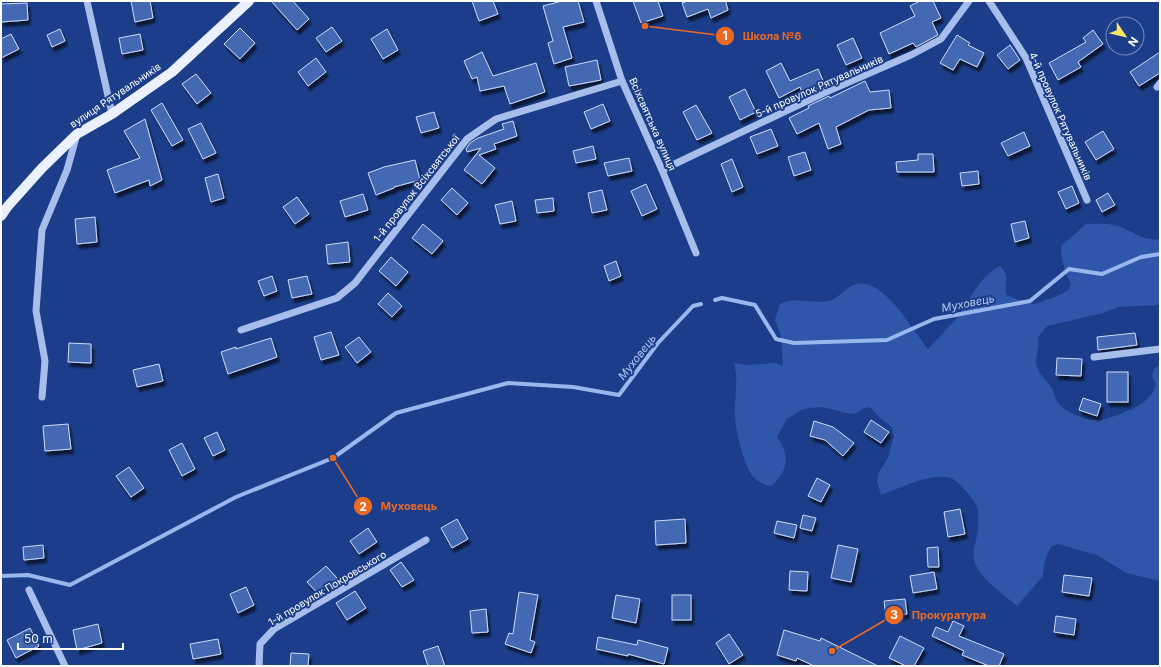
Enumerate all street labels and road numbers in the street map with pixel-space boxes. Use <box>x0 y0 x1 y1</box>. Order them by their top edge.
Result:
street label: 4-й провулок Рятувальників <box>1027 50 1095 182</box>
street label: 5-й провулок Рятувальників <box>753 52 885 120</box>
street label: вулиця Рятувальників <box>67 60 163 130</box>
street label: Всіхсвятська вулиця <box>627 76 679 172</box>
street label: 1-й провулок Всіхсвятської <box>371 132 462 244</box>
street label: 1-й провулок Покровського <box>266 548 388 628</box>

